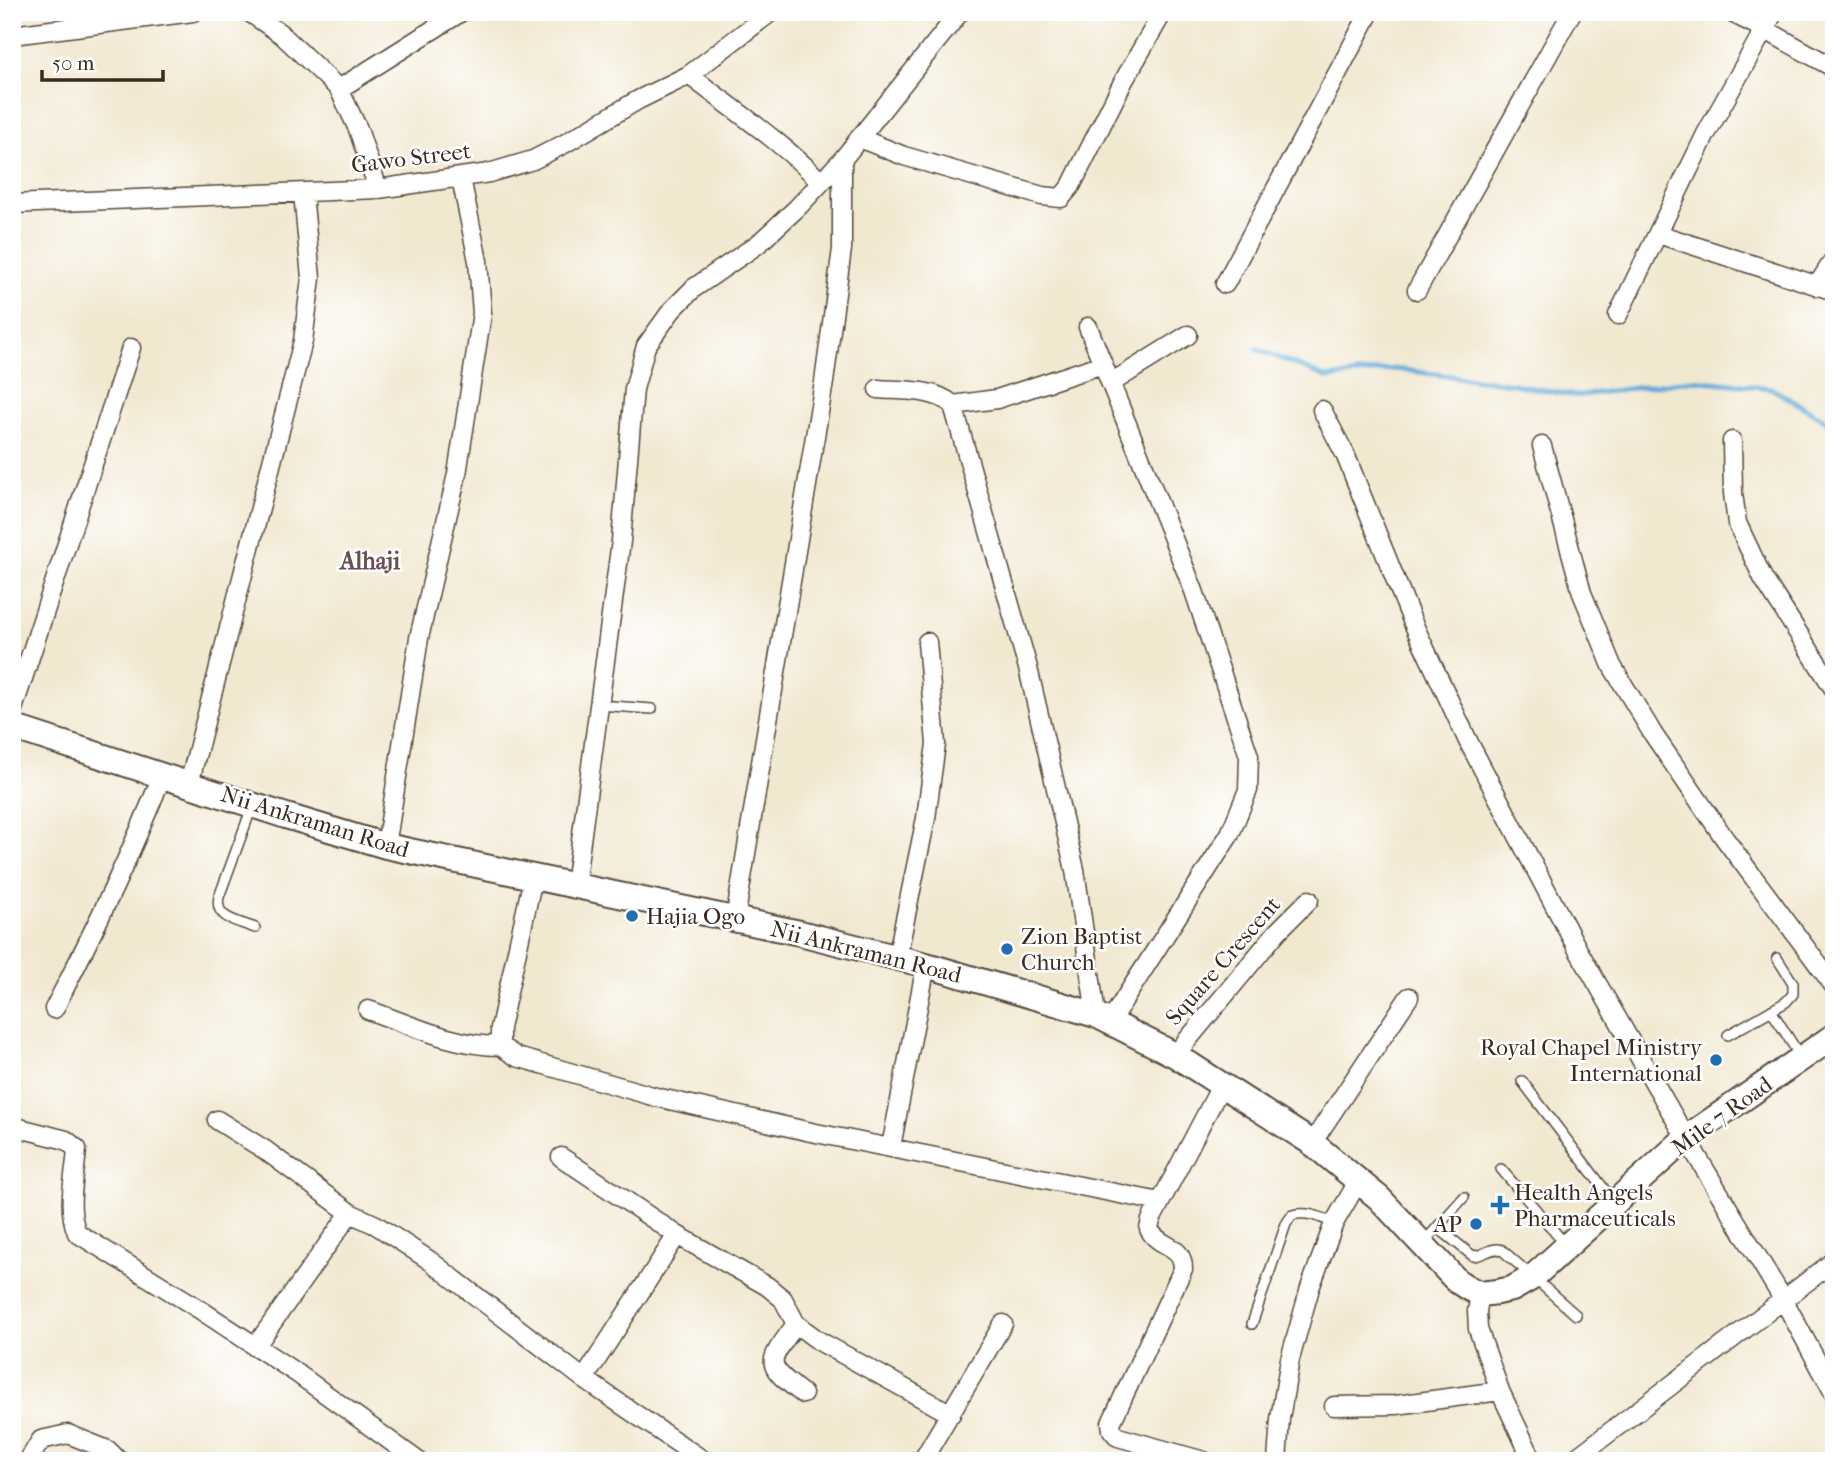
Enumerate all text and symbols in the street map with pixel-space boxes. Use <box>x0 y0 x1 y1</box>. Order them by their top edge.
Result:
scale bar <box>42 38 163 82</box>
text: 50 m <box>52 51 95 75</box>
street label: Gawo Street <box>350 137 472 179</box>
district label: Alhaji <box>338 547 401 575</box>
street label: Nii Ankraman Road <box>218 780 413 864</box>
street label: Square Crescent <box>1160 891 1286 1031</box>
place label: Hajia Ogo <box>646 903 745 930</box>
marker: Hajia Ogo <box>624 908 640 924</box>
street label: Nii Ankraman Road <box>768 915 965 989</box>
place label: Zion Baptist Church <box>1021 923 1143 976</box>
marker: Zion Baptist Church <box>999 941 1015 957</box>
place label: Royal Chapel Ministry International <box>1480 1034 1703 1087</box>
marker: Royal Chapel Ministry International <box>1708 1052 1724 1068</box>
street label: Mile 7 Road <box>1667 1070 1778 1161</box>
place label: Health Angels Pharmaceuticals <box>1514 1179 1676 1232</box>
marker: Health Angels Pharmaceuticals <box>1492 1197 1508 1213</box>
place label: AP <box>1432 1211 1462 1238</box>
marker: AP <box>1468 1216 1484 1232</box>

